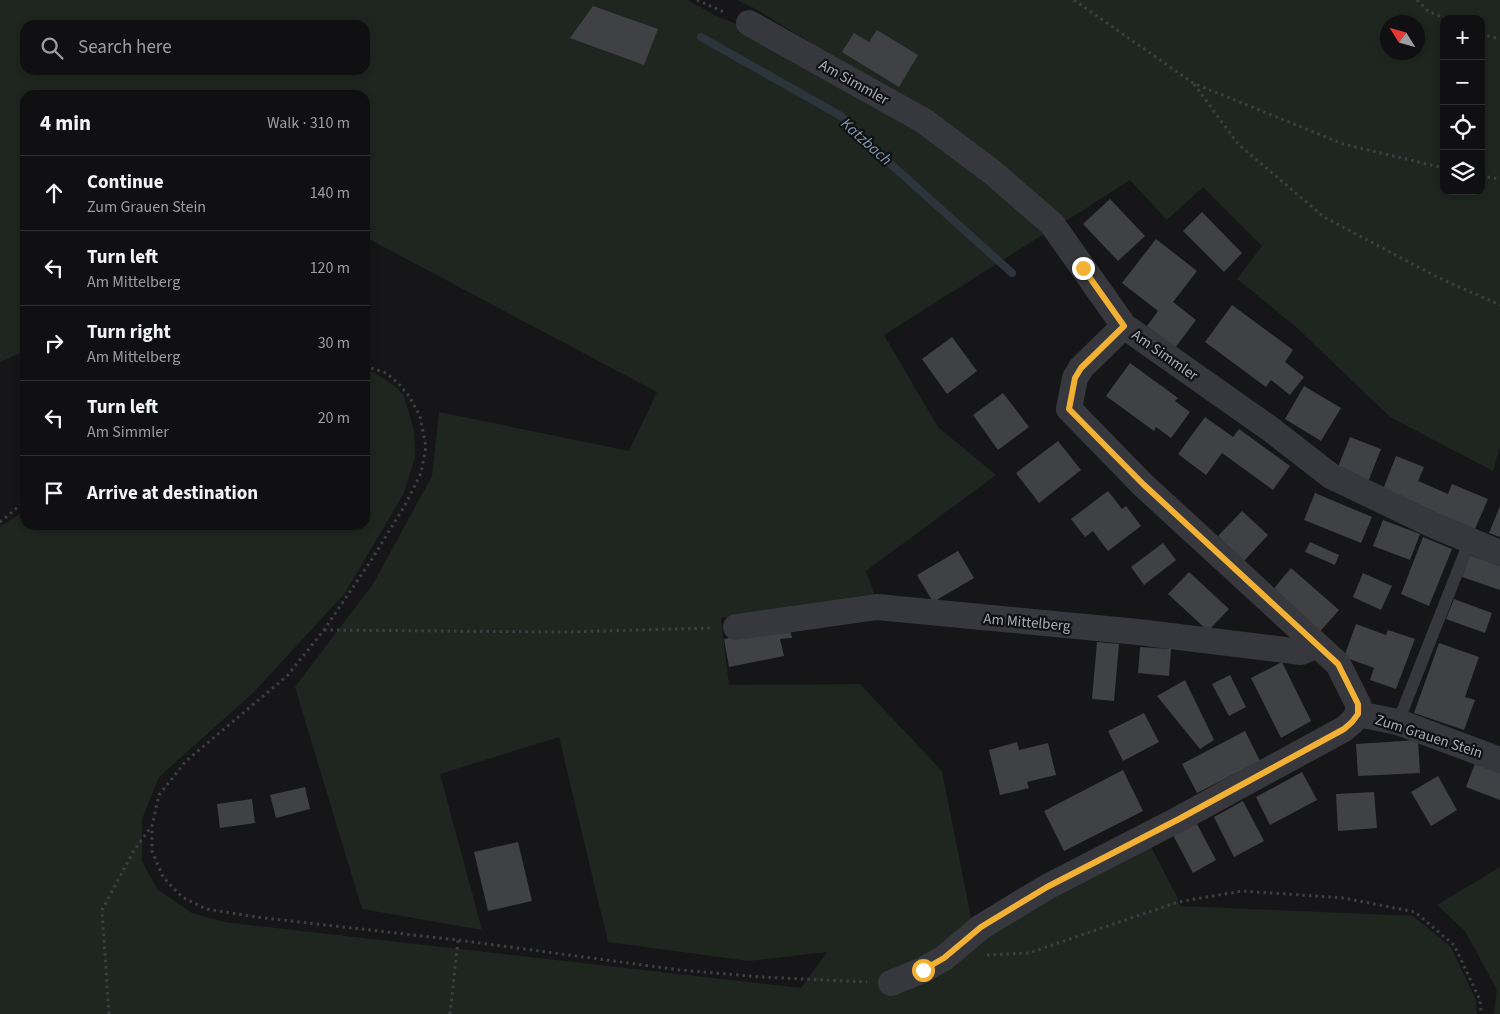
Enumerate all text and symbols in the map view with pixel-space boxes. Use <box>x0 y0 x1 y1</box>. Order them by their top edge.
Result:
north arrow <box>1380 15 1425 60</box>
map controls <box>1440 15 1485 195</box>
button: + <box>1440 15 1485 60</box>
search box <box>20 20 370 75</box>
icon: search <box>38 34 66 62</box>
text: Search here <box>78 34 172 61</box>
street label: Am Simmler <box>815 55 893 111</box>
button: − <box>1440 60 1485 105</box>
button: locate <box>1440 105 1485 150</box>
text: 4 min <box>40 108 91 138</box>
text: Walk · 310 m <box>267 112 350 134</box>
water label: Katzbach <box>836 113 897 171</box>
button: layers <box>1440 150 1485 195</box>
text: Continue <box>87 169 164 196</box>
icon: ahead <box>40 179 68 207</box>
text: 140 m <box>310 182 350 204</box>
text: Zum Grauen Stein <box>87 196 206 218</box>
text: Turn left <box>87 244 158 271</box>
icon: left <box>40 254 68 282</box>
text: 120 m <box>310 257 350 279</box>
route end <box>1072 257 1095 280</box>
text: Am Mittelberg <box>87 271 180 293</box>
text: Turn right <box>87 319 171 346</box>
street label: Am Simmler <box>1127 325 1203 386</box>
icon: right <box>40 329 68 357</box>
text: 30 m <box>318 332 350 354</box>
text: Am Mittelberg <box>87 346 180 368</box>
text: Turn left <box>87 394 158 421</box>
icon: left <box>40 404 68 432</box>
text: 20 m <box>318 407 350 429</box>
text: Am Simmler <box>87 421 169 443</box>
icon: arrive <box>40 479 68 507</box>
text: Arrive at destination <box>87 480 258 507</box>
street label: Am Mittelberg <box>982 608 1072 637</box>
street label: Zum Grauen Stein <box>1372 709 1485 764</box>
route start <box>912 959 935 982</box>

